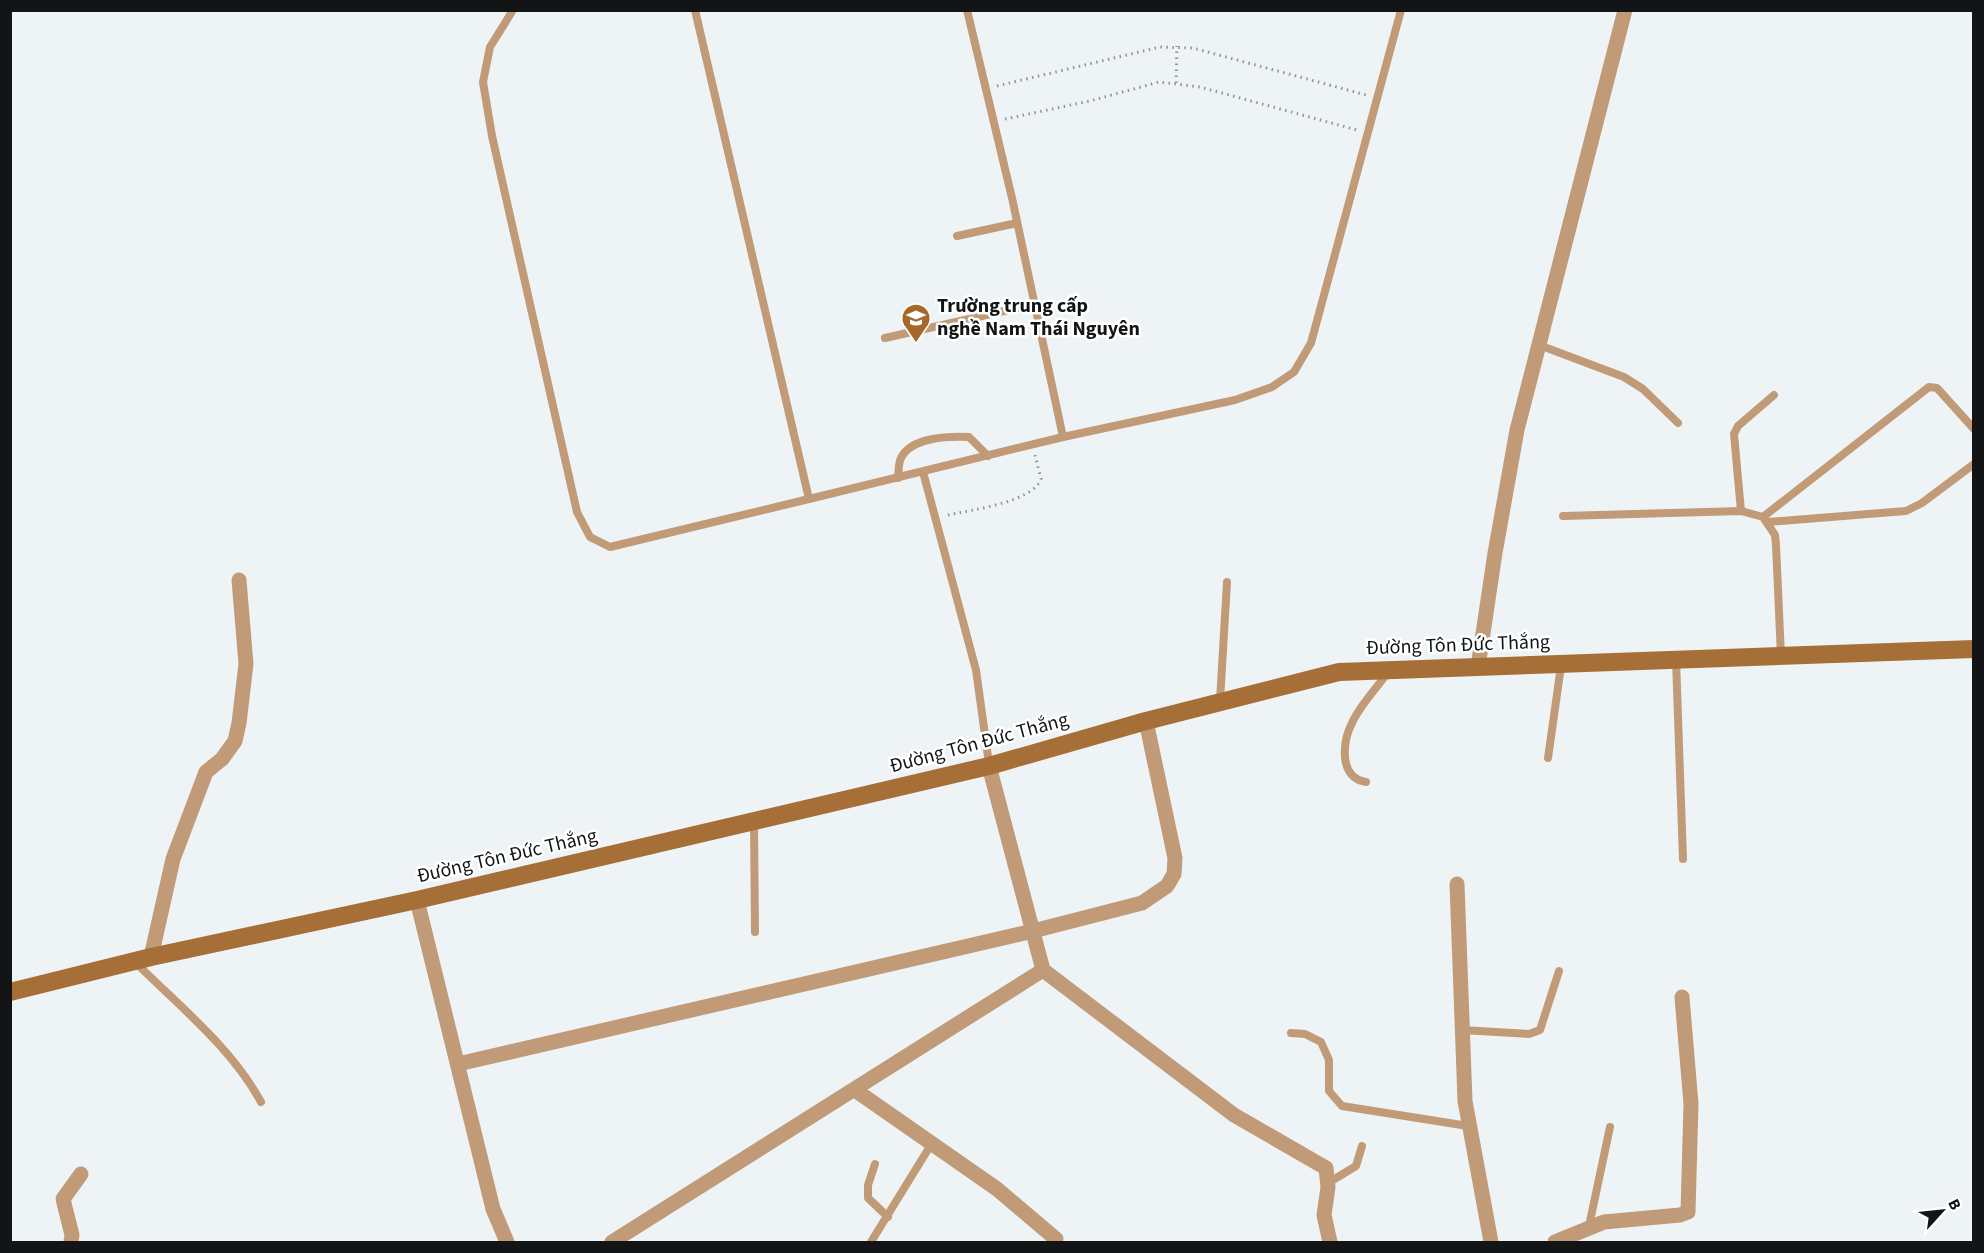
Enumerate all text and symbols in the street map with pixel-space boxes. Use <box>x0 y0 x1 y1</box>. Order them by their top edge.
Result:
place label: Trường trung cấp nghề Nam Thái Nguyên <box>937 292 1140 343</box>
school or university icon: Trường trung cấp nghề Nam Thái Nguyên <box>900 302 932 344</box>
street label: Đường Tôn Đức Thắng <box>1366 628 1550 662</box>
street label: Đường Tôn Đức Thắng <box>886 706 1072 780</box>
street label: Đường Tôn Đức Thắng <box>414 822 600 890</box>
north arrow <box>1912 1181 1972 1241</box>
text: B <box>1942 1195 1967 1214</box>

